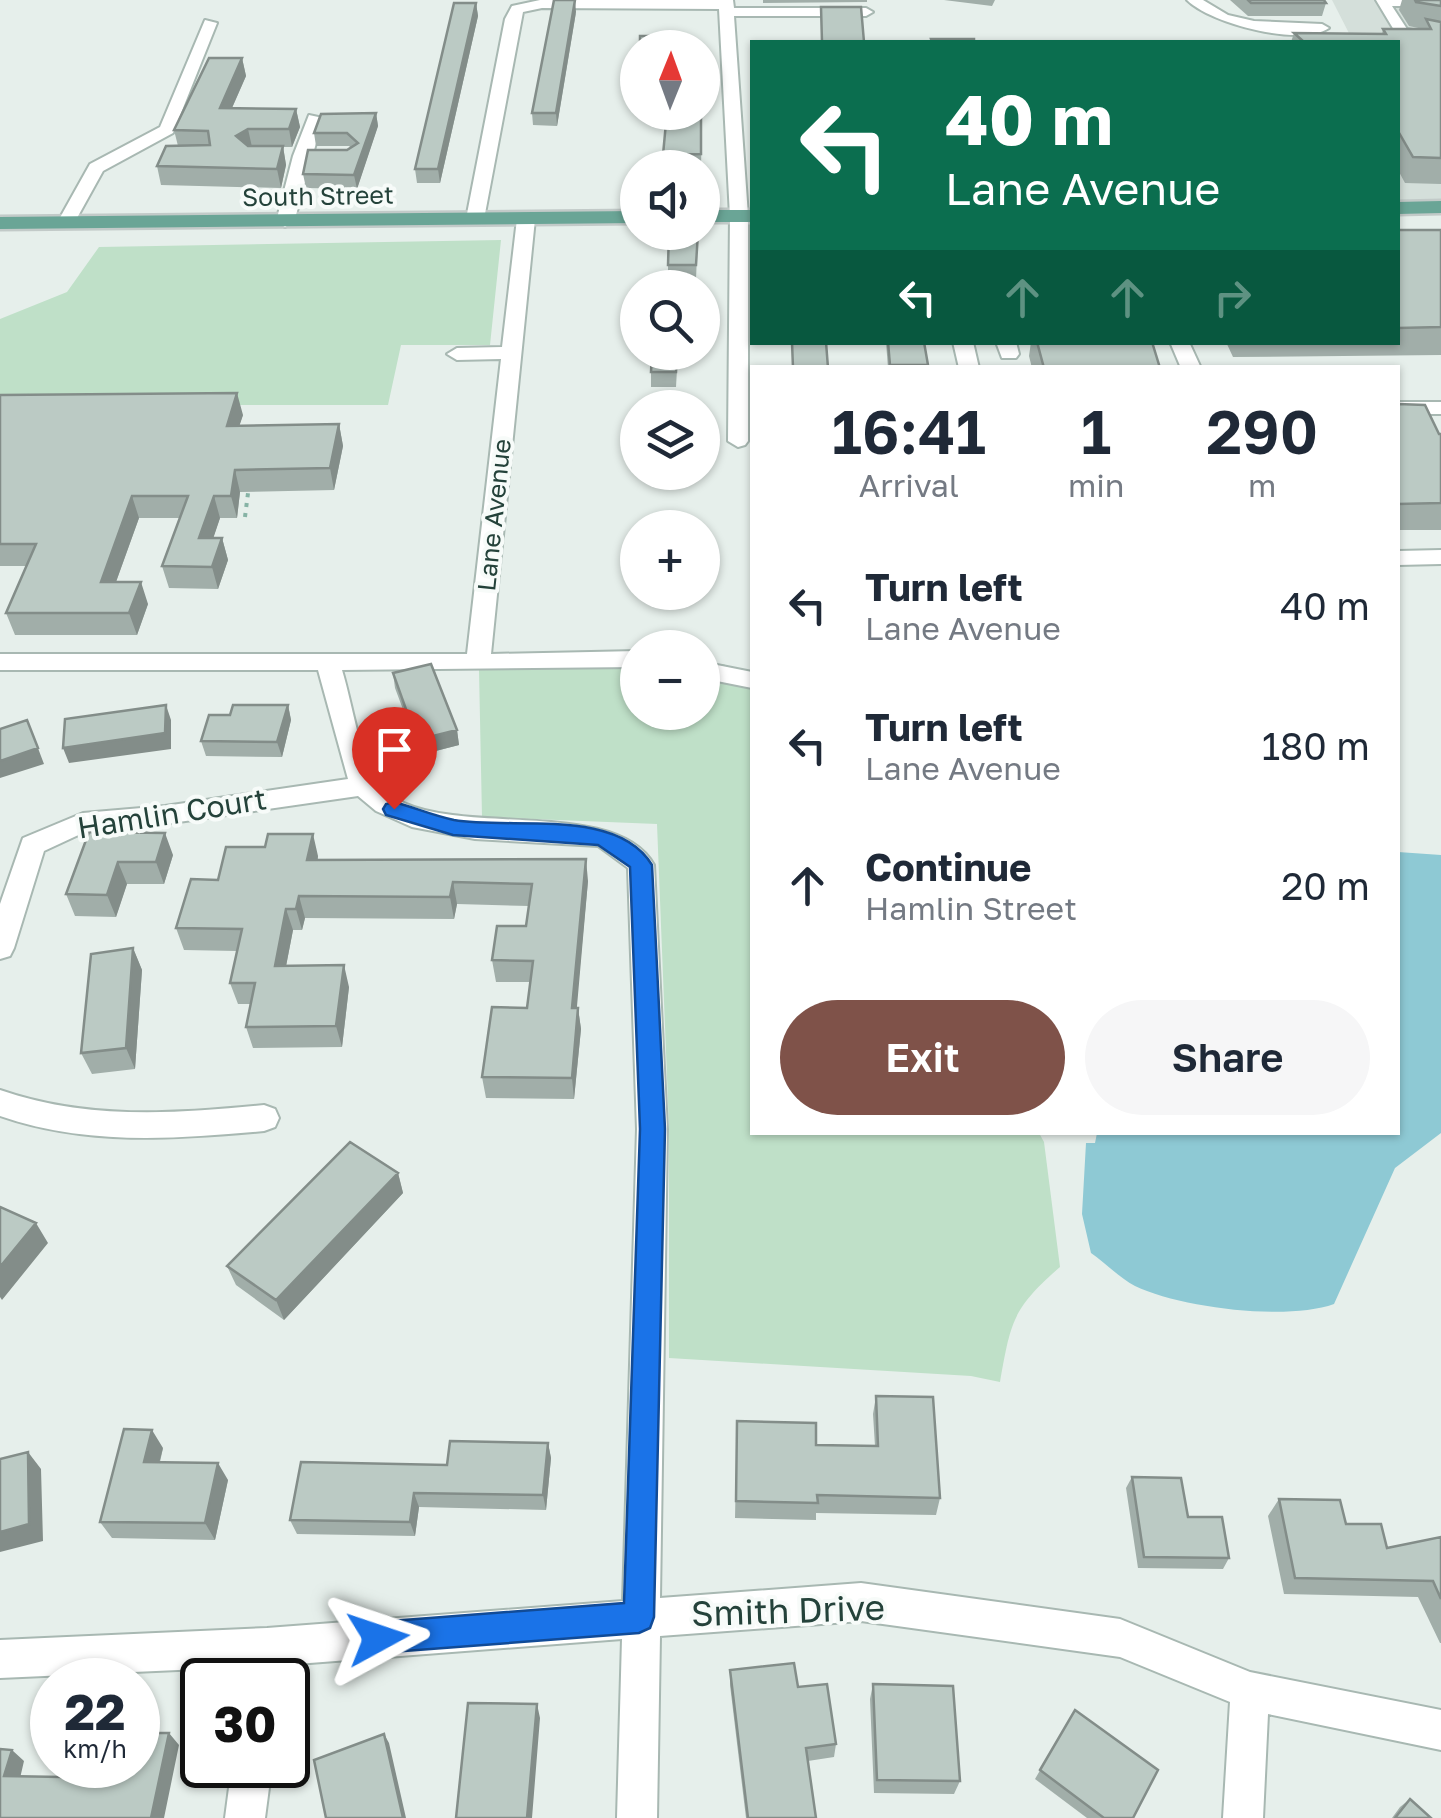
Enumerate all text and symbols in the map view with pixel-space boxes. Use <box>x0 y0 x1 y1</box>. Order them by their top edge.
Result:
north arrow <box>620 30 720 130</box>
map controls <box>620 30 720 730</box>
text: 40 m <box>945 76 1113 160</box>
icon: left <box>780 80 910 210</box>
button: sound <box>620 150 720 250</box>
text: Lane Avenue <box>945 161 1220 215</box>
street label: South Street <box>242 179 394 212</box>
button: search <box>620 270 720 370</box>
icon: left <box>890 270 945 325</box>
icon: ahead <box>995 270 1050 325</box>
icon: ahead <box>1100 270 1155 325</box>
icon: right <box>1205 270 1260 325</box>
button: layers <box>620 390 720 490</box>
text: 16:41 <box>832 395 986 467</box>
text: 1 <box>1081 395 1111 467</box>
text: 290 <box>1206 395 1318 467</box>
street label: Lane Avenue <box>470 437 517 593</box>
text: Arrival <box>859 466 959 504</box>
text: min <box>1068 466 1125 504</box>
text: m <box>1248 466 1276 504</box>
button: + <box>620 510 720 610</box>
text: Turn left <box>865 564 1023 609</box>
icon: left <box>780 578 835 633</box>
text: 40 m <box>1280 583 1370 628</box>
text: Lane Avenue <box>865 609 1061 647</box>
button: − <box>620 630 720 730</box>
text: Turn left <box>865 704 1023 749</box>
pin <box>352 707 437 810</box>
icon: left <box>780 718 835 773</box>
icon: arrive <box>367 722 422 777</box>
text: 180 m <box>1262 723 1370 768</box>
text: Lane Avenue <box>865 749 1061 787</box>
street label: Hamlin Court <box>75 780 269 846</box>
text: Continue <box>865 844 1031 889</box>
icon: ahead <box>780 858 835 913</box>
text: 20 m <box>1281 863 1370 908</box>
text: Hamlin Street <box>865 889 1077 927</box>
button: Exit <box>780 1000 1065 1115</box>
button: Share <box>1085 1000 1370 1115</box>
position arrow <box>326 1586 430 1690</box>
street label: Smith Drive <box>690 1586 886 1634</box>
speed limit sign: 30 <box>180 1658 310 1788</box>
text: 22 <box>64 1681 125 1741</box>
text: km/h <box>63 1733 127 1764</box>

